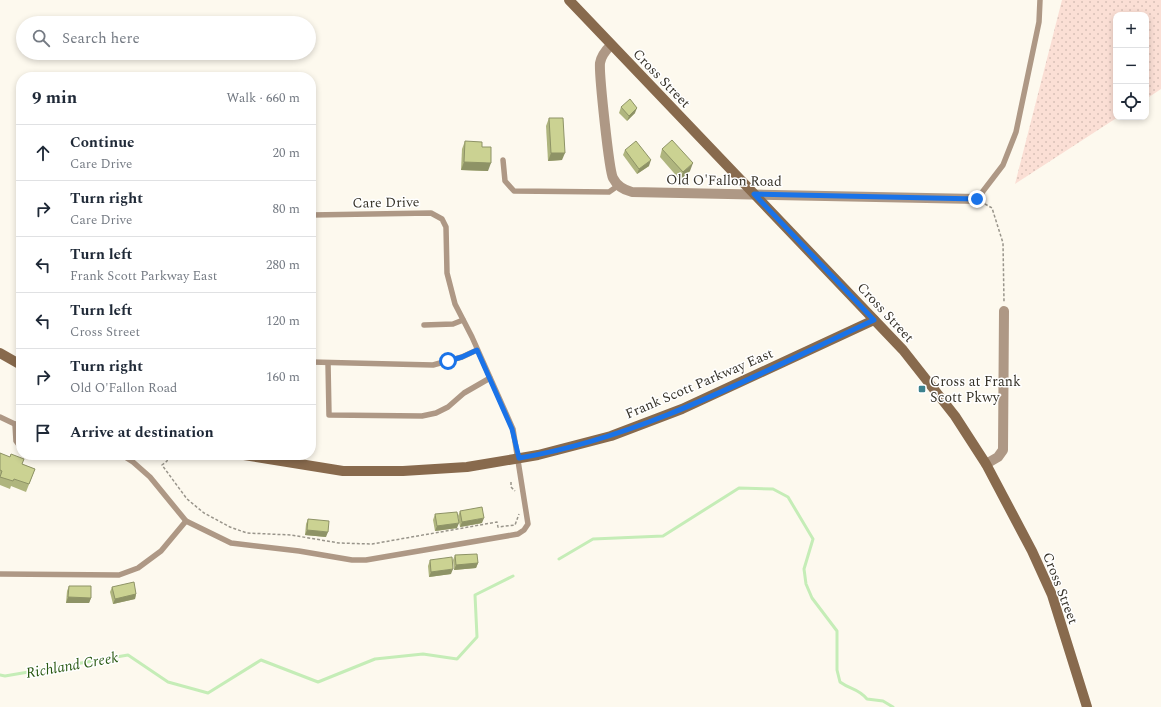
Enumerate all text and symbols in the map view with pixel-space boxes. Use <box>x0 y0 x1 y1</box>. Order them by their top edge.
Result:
map controls <box>1113 12 1149 120</box>
button: + <box>1113 12 1149 48</box>
search box <box>16 16 316 60</box>
icon: search <box>30 27 52 49</box>
text: Search here <box>62 27 140 50</box>
street label: Cross Street <box>628 44 695 113</box>
button: − <box>1113 48 1149 84</box>
button: locate <box>1113 84 1149 120</box>
text: 9 min <box>32 85 77 111</box>
text: Walk · 660 m <box>226 88 300 108</box>
text: Continue <box>70 131 135 154</box>
icon: ahead <box>32 142 54 164</box>
text: 20 m <box>273 143 300 163</box>
text: Care Drive <box>70 154 132 174</box>
street label: Old O'Fallon Road <box>666 169 782 192</box>
text: Turn right <box>70 187 143 210</box>
route end <box>968 190 986 208</box>
street label: Care Drive <box>352 191 420 214</box>
icon: right <box>32 198 54 220</box>
text: 80 m <box>273 199 300 219</box>
text: Care Drive <box>70 210 132 230</box>
text: Turn left <box>70 243 132 266</box>
icon: left <box>32 254 54 276</box>
text: 280 m <box>266 255 300 275</box>
text: Frank Scott Parkway East <box>70 266 217 286</box>
street label: Cross Street <box>852 278 919 347</box>
text: Turn left <box>70 299 132 322</box>
icon: left <box>32 310 54 332</box>
text: 120 m <box>266 311 300 331</box>
text: Cross Street <box>70 322 140 342</box>
street label: Frank Scott Parkway East <box>622 343 776 424</box>
route start <box>439 352 457 370</box>
text: Turn right <box>70 355 143 378</box>
icon: right <box>32 366 54 388</box>
text: 160 m <box>266 367 300 387</box>
place label: Cross at Frank Scott Pkwy <box>930 371 1021 408</box>
text: Old O'Fallon Road <box>70 378 177 398</box>
marker: Cross at Frank Scott Pkwy <box>917 384 927 394</box>
text: Arrive at destination <box>70 421 214 444</box>
icon: arrive <box>32 422 54 444</box>
street label: Cross Street <box>1037 549 1084 627</box>
water label: Richland Creek <box>24 646 120 685</box>

